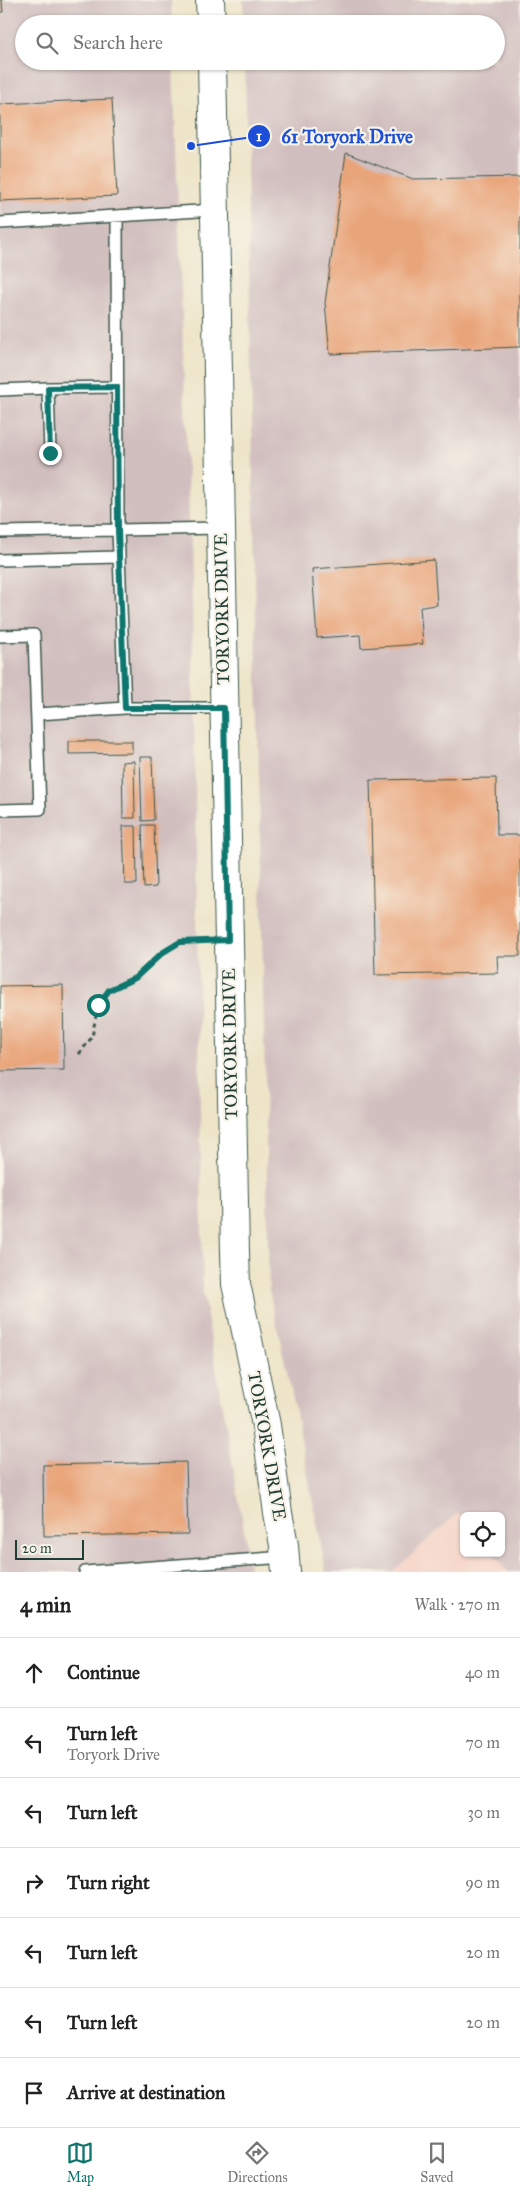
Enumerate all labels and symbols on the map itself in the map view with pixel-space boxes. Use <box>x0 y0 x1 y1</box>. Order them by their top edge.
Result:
callout: 61 Toryork Drive <box>247 119 423 153</box>
text: 61 Toryork Drive <box>281 125 413 149</box>
text: 1 <box>256 127 262 145</box>
route end <box>39 442 62 465</box>
street label: TORYORK DRIVE <box>210 533 234 685</box>
street label: TORYORK DRIVE <box>218 968 242 1120</box>
route start <box>87 994 110 1017</box>
street label: TORYORK DRIVE <box>243 1369 291 1523</box>
scale bar <box>15 1537 84 1560</box>

